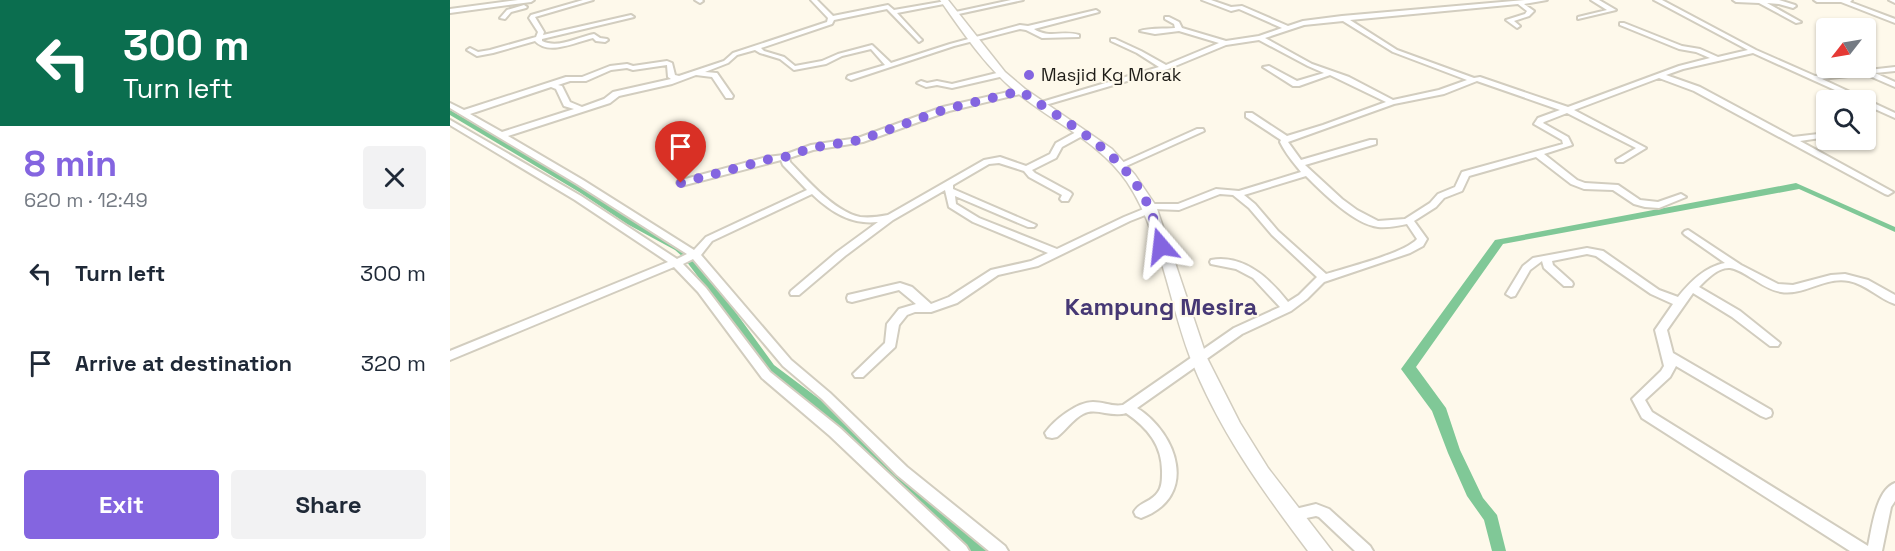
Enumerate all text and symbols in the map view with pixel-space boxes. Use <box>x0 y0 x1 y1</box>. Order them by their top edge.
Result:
north arrow <box>1816 18 1876 78</box>
map controls <box>1816 18 1876 150</box>
text: 300 m <box>123 19 250 72</box>
icon: left <box>24 24 102 102</box>
place label: Masjid Kg Morak <box>1041 63 1182 86</box>
marker: Masjid Kg Morak <box>1022 68 1036 82</box>
text: Turn left <box>123 71 233 106</box>
button: search <box>1816 90 1876 150</box>
pin <box>655 121 706 183</box>
icon: arrive <box>664 130 697 163</box>
text: 8 min <box>24 141 117 187</box>
button: close <box>363 146 426 209</box>
text: 620 m · 12:49 <box>24 187 148 213</box>
position arrow <box>1129 214 1193 278</box>
icon: left <box>24 257 57 290</box>
text: Turn left <box>75 259 165 287</box>
text: 300 m <box>360 259 426 287</box>
district label: Kampung Mesira <box>1065 291 1257 322</box>
icon: arrive <box>24 347 57 380</box>
text: Arrive at destination <box>75 349 292 377</box>
text: 320 m <box>361 349 426 377</box>
button: Exit <box>24 470 219 539</box>
button: Share <box>231 470 426 539</box>

